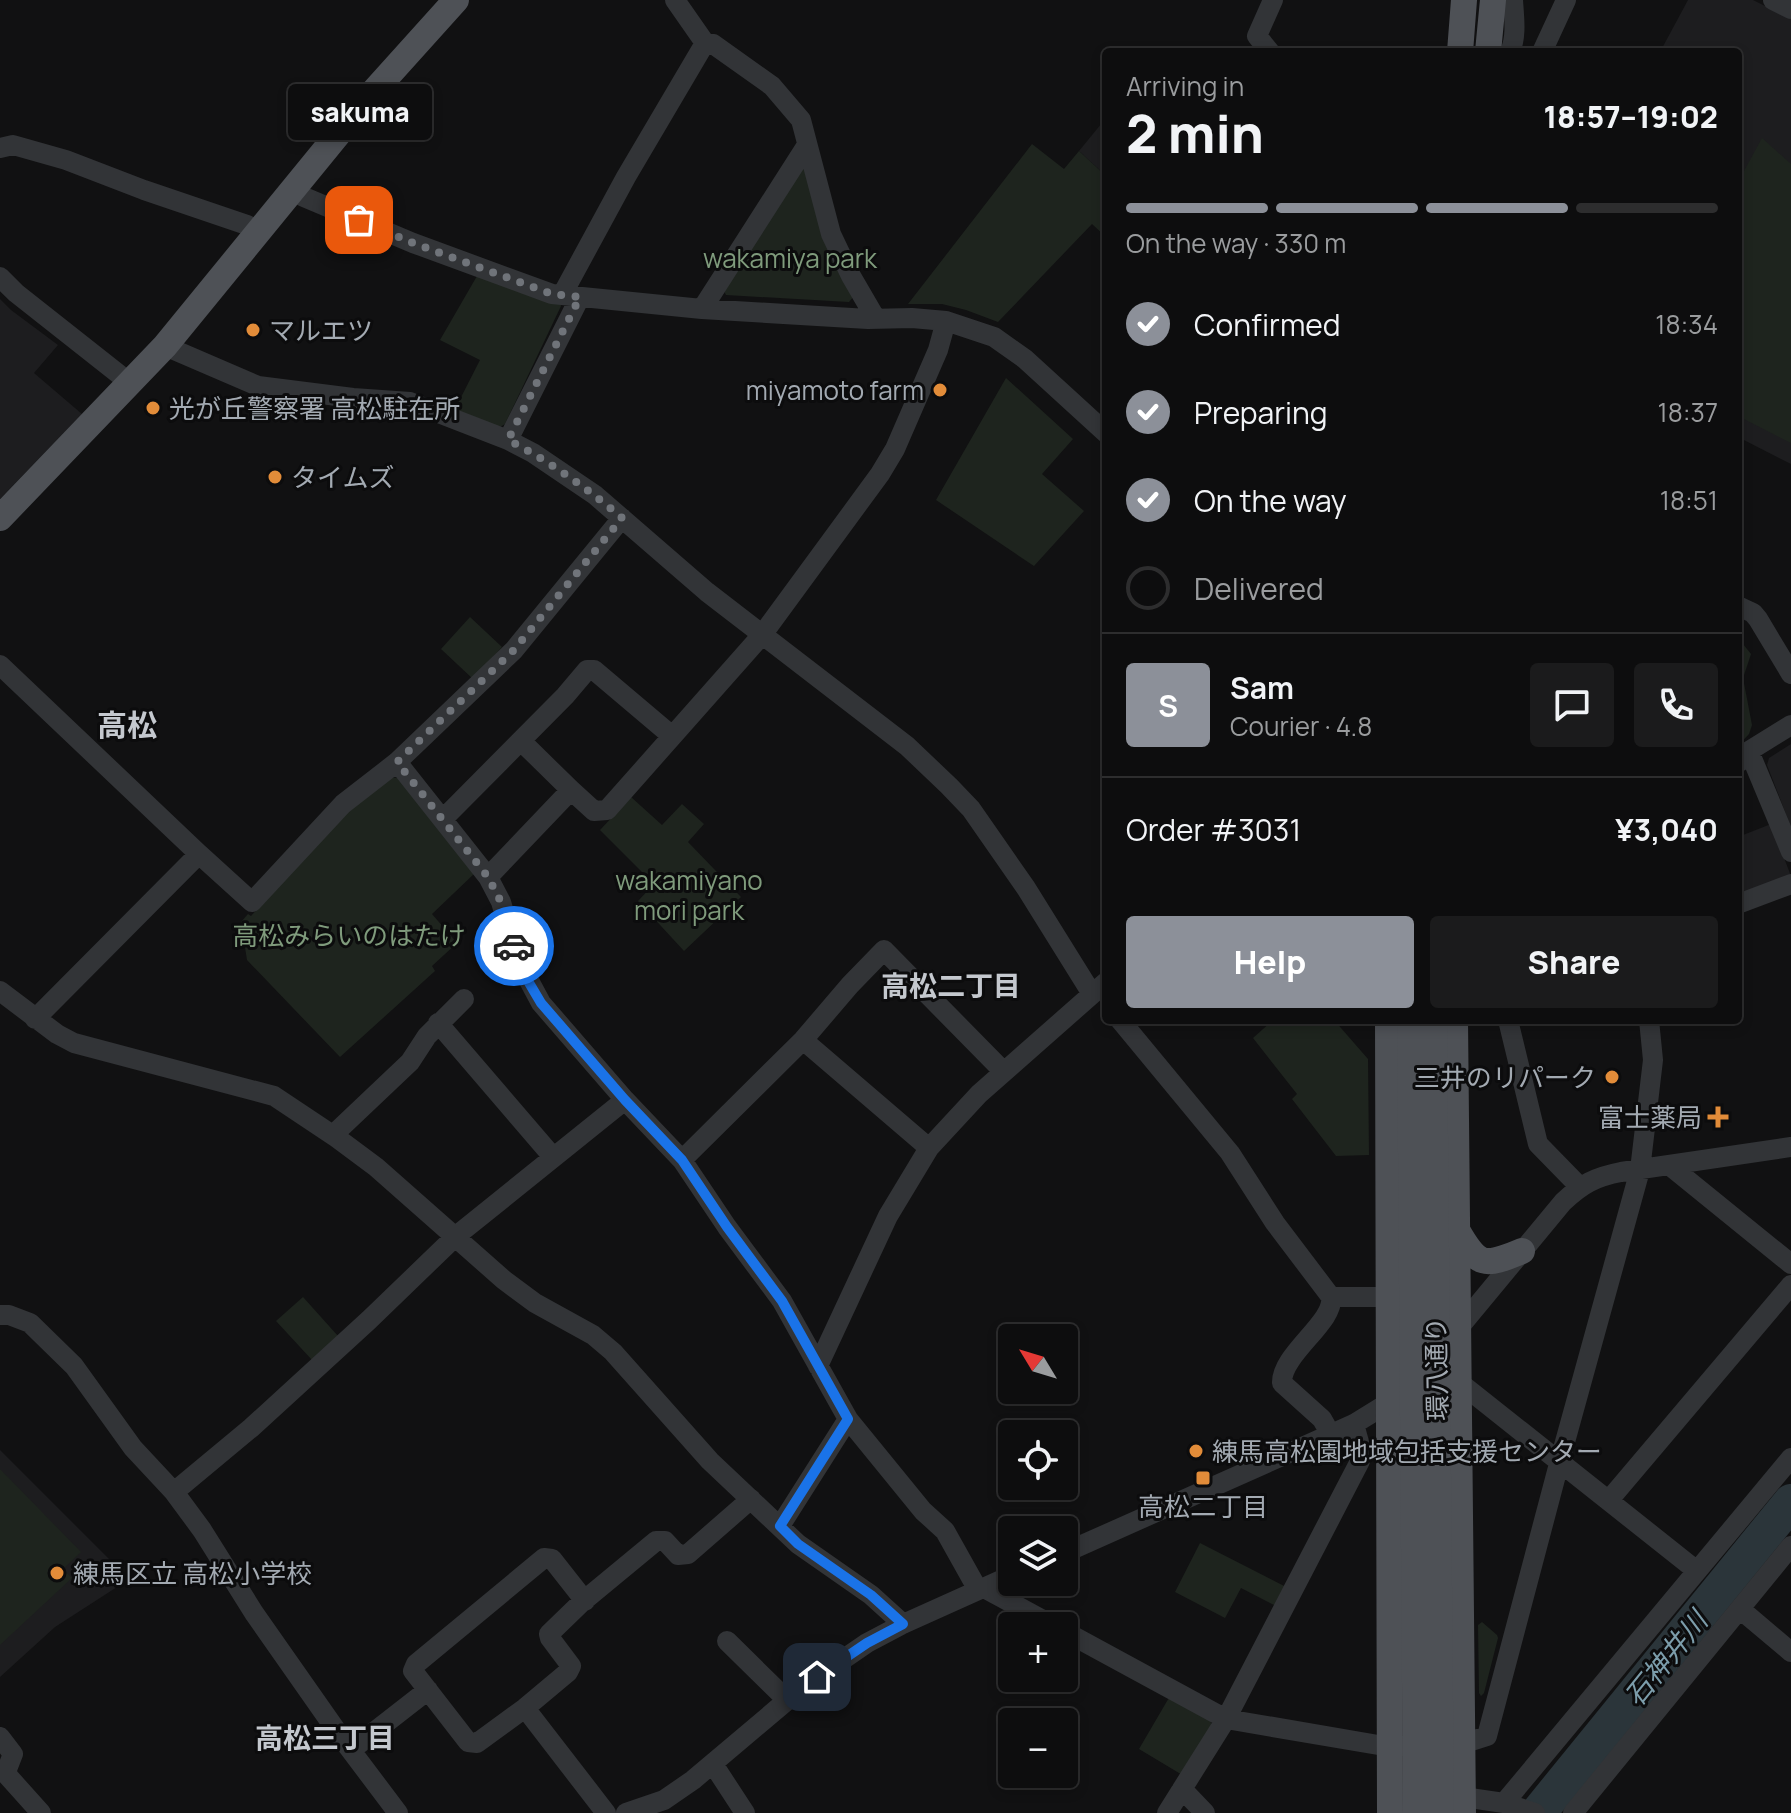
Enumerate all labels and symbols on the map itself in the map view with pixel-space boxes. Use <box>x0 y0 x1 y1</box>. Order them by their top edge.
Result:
callout: sakuma <box>287 84 431 140</box>
pin <box>325 186 393 254</box>
park label: wakamiya park <box>703 240 878 276</box>
place label: マルエツ <box>269 312 373 348</box>
marker: マルエツ <box>244 321 262 339</box>
place label: miyamoto farm <box>746 372 924 408</box>
marker: miyamoto farm <box>931 381 949 399</box>
place label: 光が丘警察署 高松駐在所 <box>169 390 460 426</box>
marker: 光が丘警察署 高松駐在所 <box>144 399 162 417</box>
place label: タイムズ <box>291 459 394 495</box>
marker: タイムズ <box>266 468 284 486</box>
district label: 高松 <box>97 704 157 745</box>
park label: wakamiyano mori park <box>615 862 763 928</box>
courier <box>474 906 554 986</box>
park label: 高松みらいのはたけ <box>232 917 466 953</box>
district label: 高松二丁目 <box>881 966 1021 1004</box>
place label: 三井のリパーク <box>1414 1059 1596 1095</box>
marker: 三井のリパーク <box>1603 1068 1621 1086</box>
place label: 富士薬局 <box>1598 1099 1702 1135</box>
marker: 富士薬局 <box>1709 1108 1727 1126</box>
street label: 環八通り <box>1417 1317 1455 1421</box>
north arrow <box>998 1324 1078 1404</box>
place label: 練馬高松園地域包括支援センター <box>1212 1433 1602 1469</box>
marker: 練馬高松園地域包括支援センター <box>1187 1442 1205 1460</box>
marker: 高松二丁目 <box>1194 1469 1212 1487</box>
place label: 高松二丁目 <box>1138 1488 1268 1524</box>
place label: 練馬区立 高松小学校 <box>73 1555 312 1591</box>
marker: 練馬区立 高松小学校 <box>48 1564 66 1582</box>
water label: 石神井川 <box>1615 1600 1717 1713</box>
pin <box>783 1643 851 1711</box>
district label: 高松三丁目 <box>255 1718 395 1756</box>

